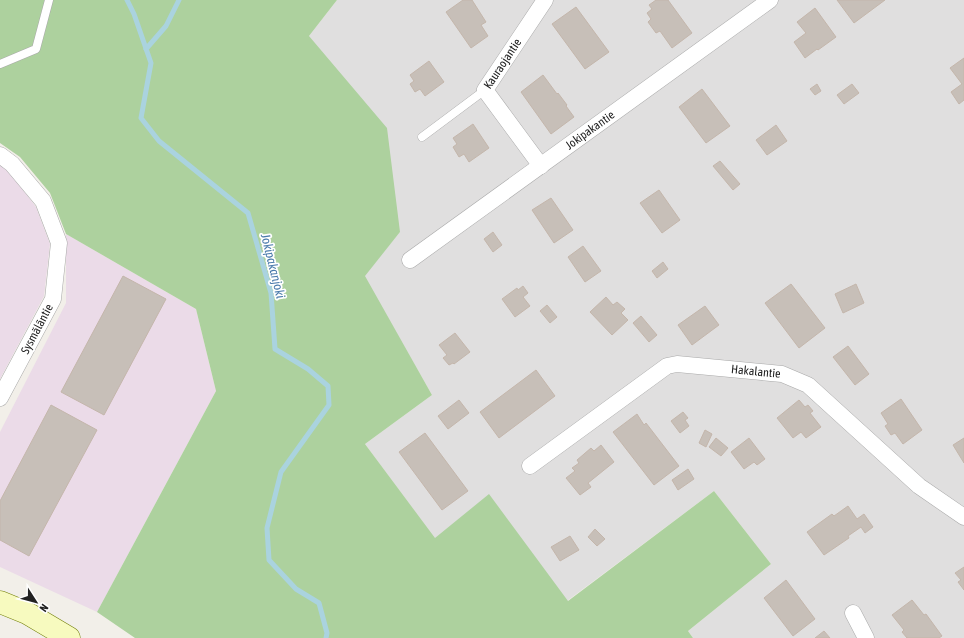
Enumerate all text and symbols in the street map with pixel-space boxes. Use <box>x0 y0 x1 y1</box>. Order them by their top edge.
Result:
street label: Kauraojantie <box>481 36 524 91</box>
street label: Jokipakantie <box>563 108 617 152</box>
water label: Jokipakanjoki <box>257 231 288 300</box>
street label: Sysmäläntie <box>18 302 56 356</box>
street label: Hakalantie <box>730 362 781 381</box>
north arrow <box>16 582 56 622</box>
text: N <box>37 602 51 614</box>

